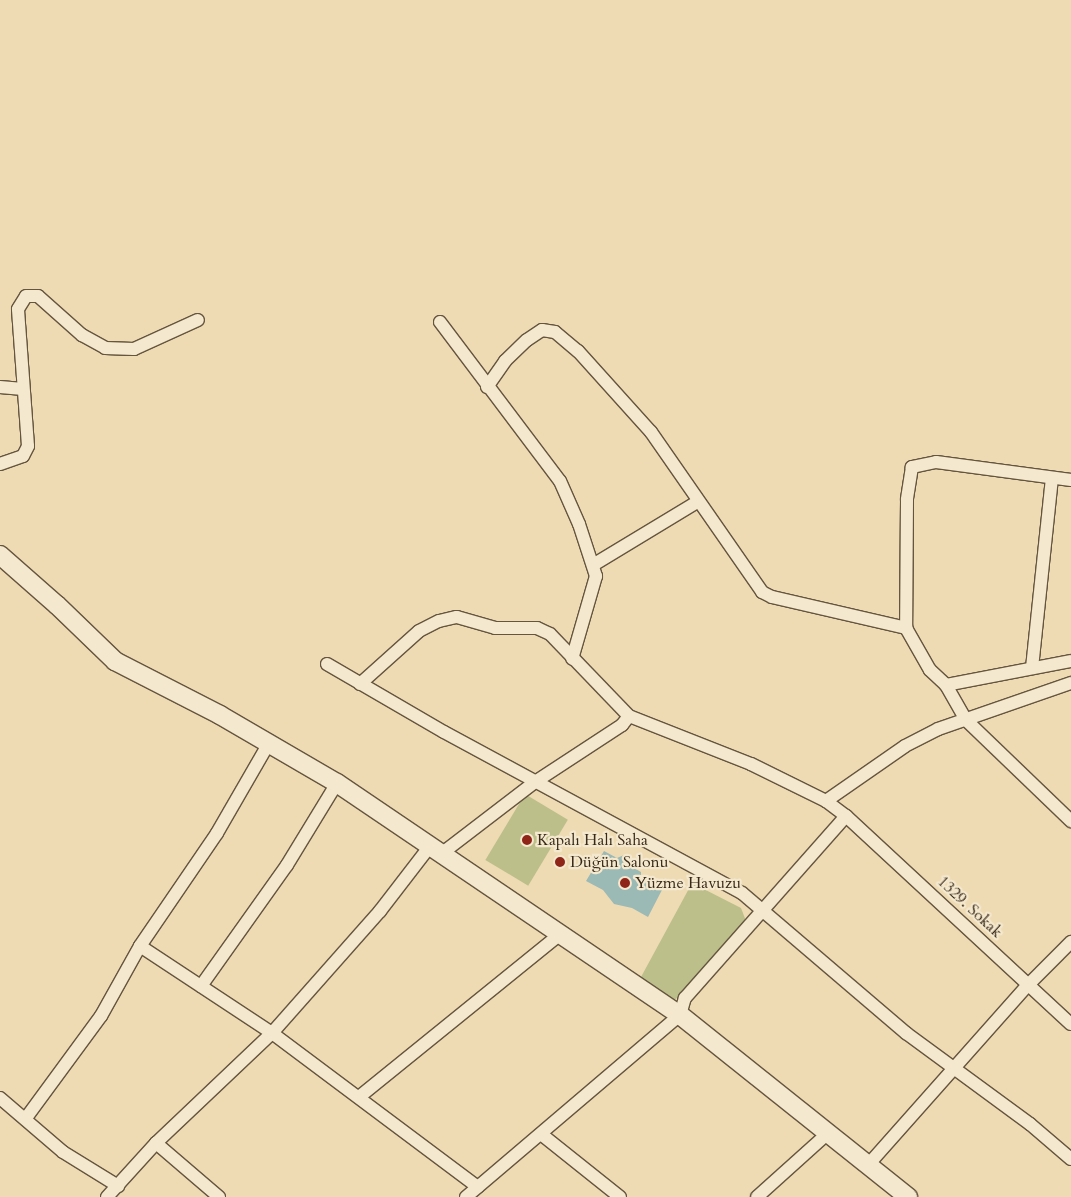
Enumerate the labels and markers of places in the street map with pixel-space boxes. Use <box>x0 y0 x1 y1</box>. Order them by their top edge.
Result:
place label: Kapalı Halı Saha <box>537 830 648 850</box>
marker: Kapalı Halı Saha <box>521 834 533 846</box>
place label: Düğün Salonu <box>570 852 668 872</box>
marker: Düğün Salonu <box>554 856 566 868</box>
place label: Yüzme Havuzu <box>635 873 741 893</box>
marker: Yüzme Havuzu <box>619 877 631 889</box>

